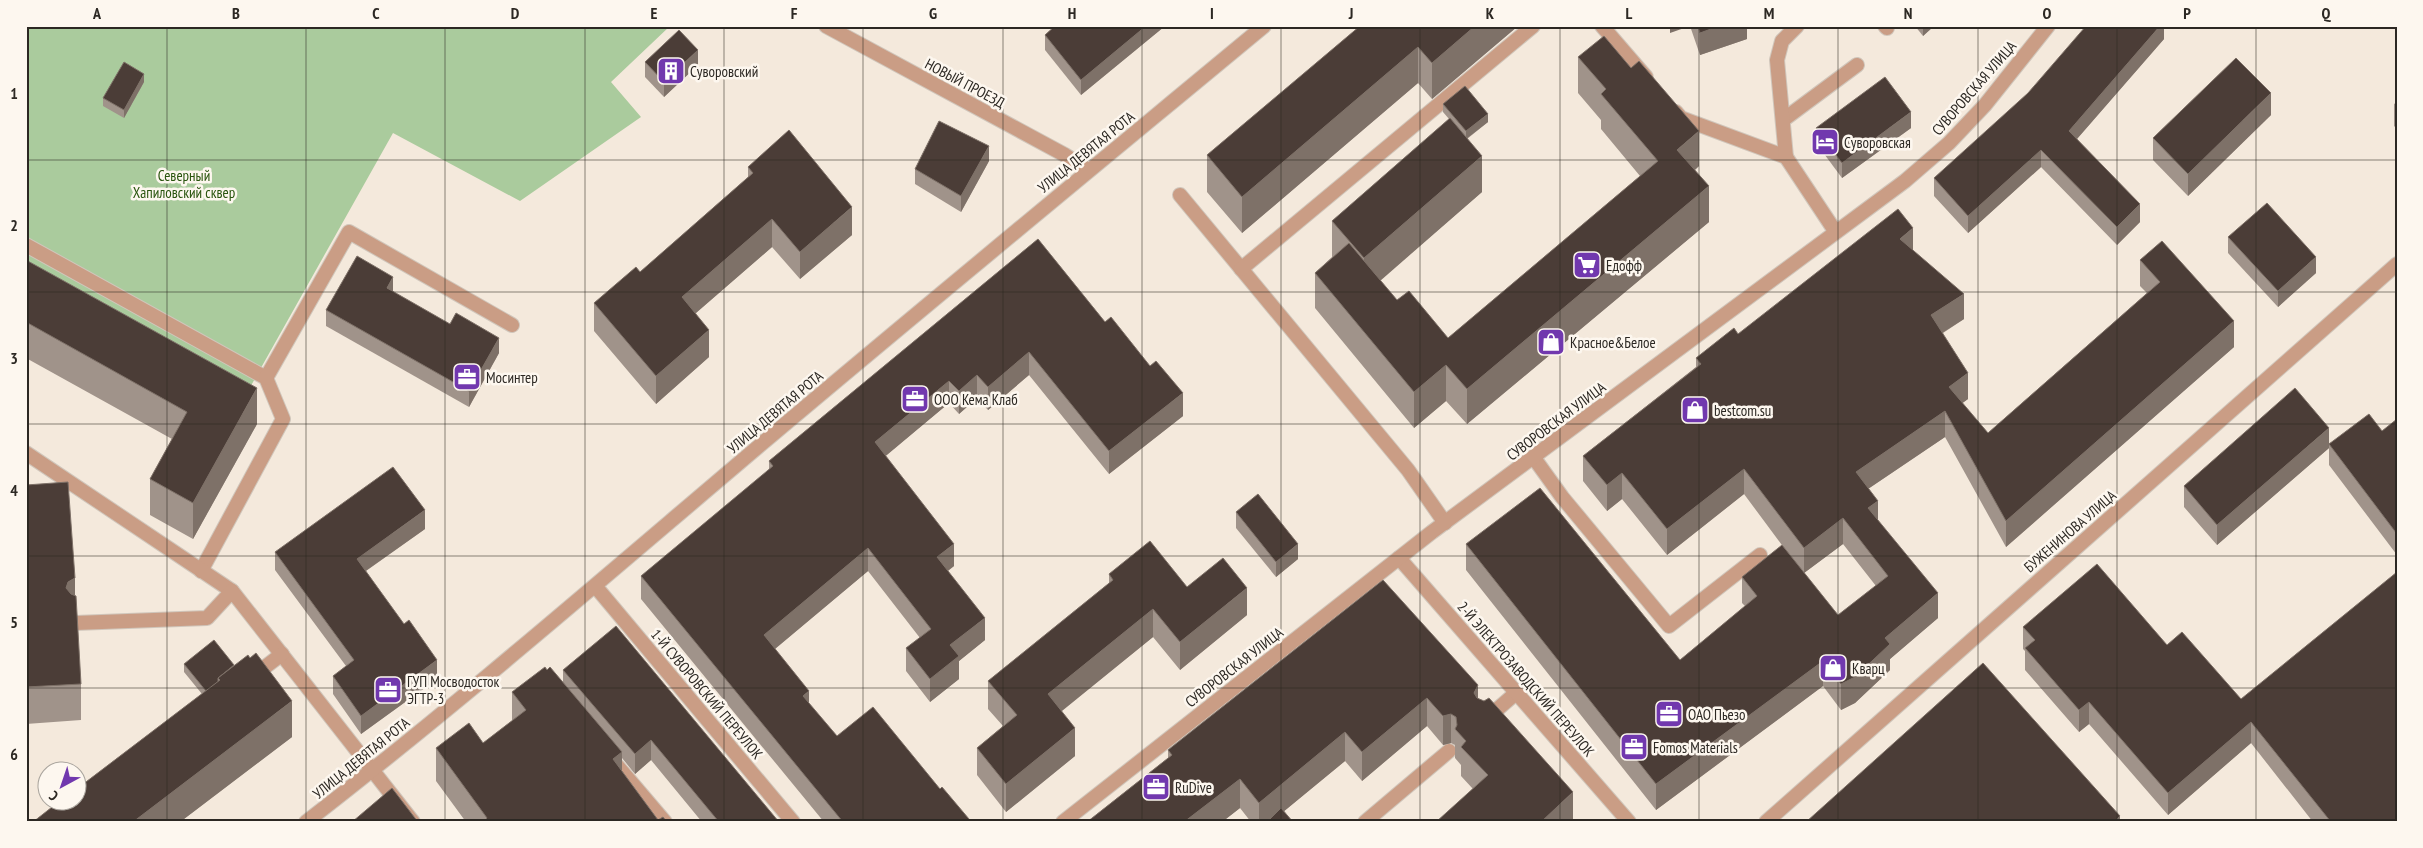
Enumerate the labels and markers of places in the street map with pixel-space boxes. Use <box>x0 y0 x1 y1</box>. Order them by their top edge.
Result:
building icon: Суворовский <box>656 56 686 86</box>
place label: Суворовский <box>690 62 758 81</box>
hotel icon: Суворовская <box>1810 127 1840 157</box>
place label: Суворовская <box>1844 133 1911 152</box>
supermarket icon: Едофф <box>1572 250 1602 280</box>
place label: Едофф <box>1606 256 1642 275</box>
shop icon: Красное&Белое <box>1536 327 1566 357</box>
place label: Красное&Белое <box>1570 333 1656 352</box>
office icon: Мосинтер <box>452 362 482 392</box>
place label: Мосинтер <box>486 368 538 387</box>
office icon: ООО Кема Клаб <box>900 384 930 414</box>
place label: ООО Кема Клаб <box>934 390 1018 409</box>
shop icon: bestcom.su <box>1680 395 1710 425</box>
place label: bestcom.su <box>1714 401 1771 420</box>
shop icon: Кварц <box>1818 653 1848 683</box>
place label: Кварц <box>1852 659 1885 678</box>
place label: ГУП Мосводосток ЭГТР-3 <box>407 672 499 708</box>
office icon: ГУП Мосводосток ЭГТР-3 <box>373 675 403 705</box>
office icon: ОАО Пьезо <box>1654 699 1684 729</box>
place label: ОАО Пьезо <box>1688 705 1745 724</box>
office icon: Fomos Materials <box>1619 732 1649 762</box>
place label: Fomos Materials <box>1653 738 1738 757</box>
office icon: RuDive <box>1141 772 1171 802</box>
place label: RuDive <box>1175 778 1212 797</box>

